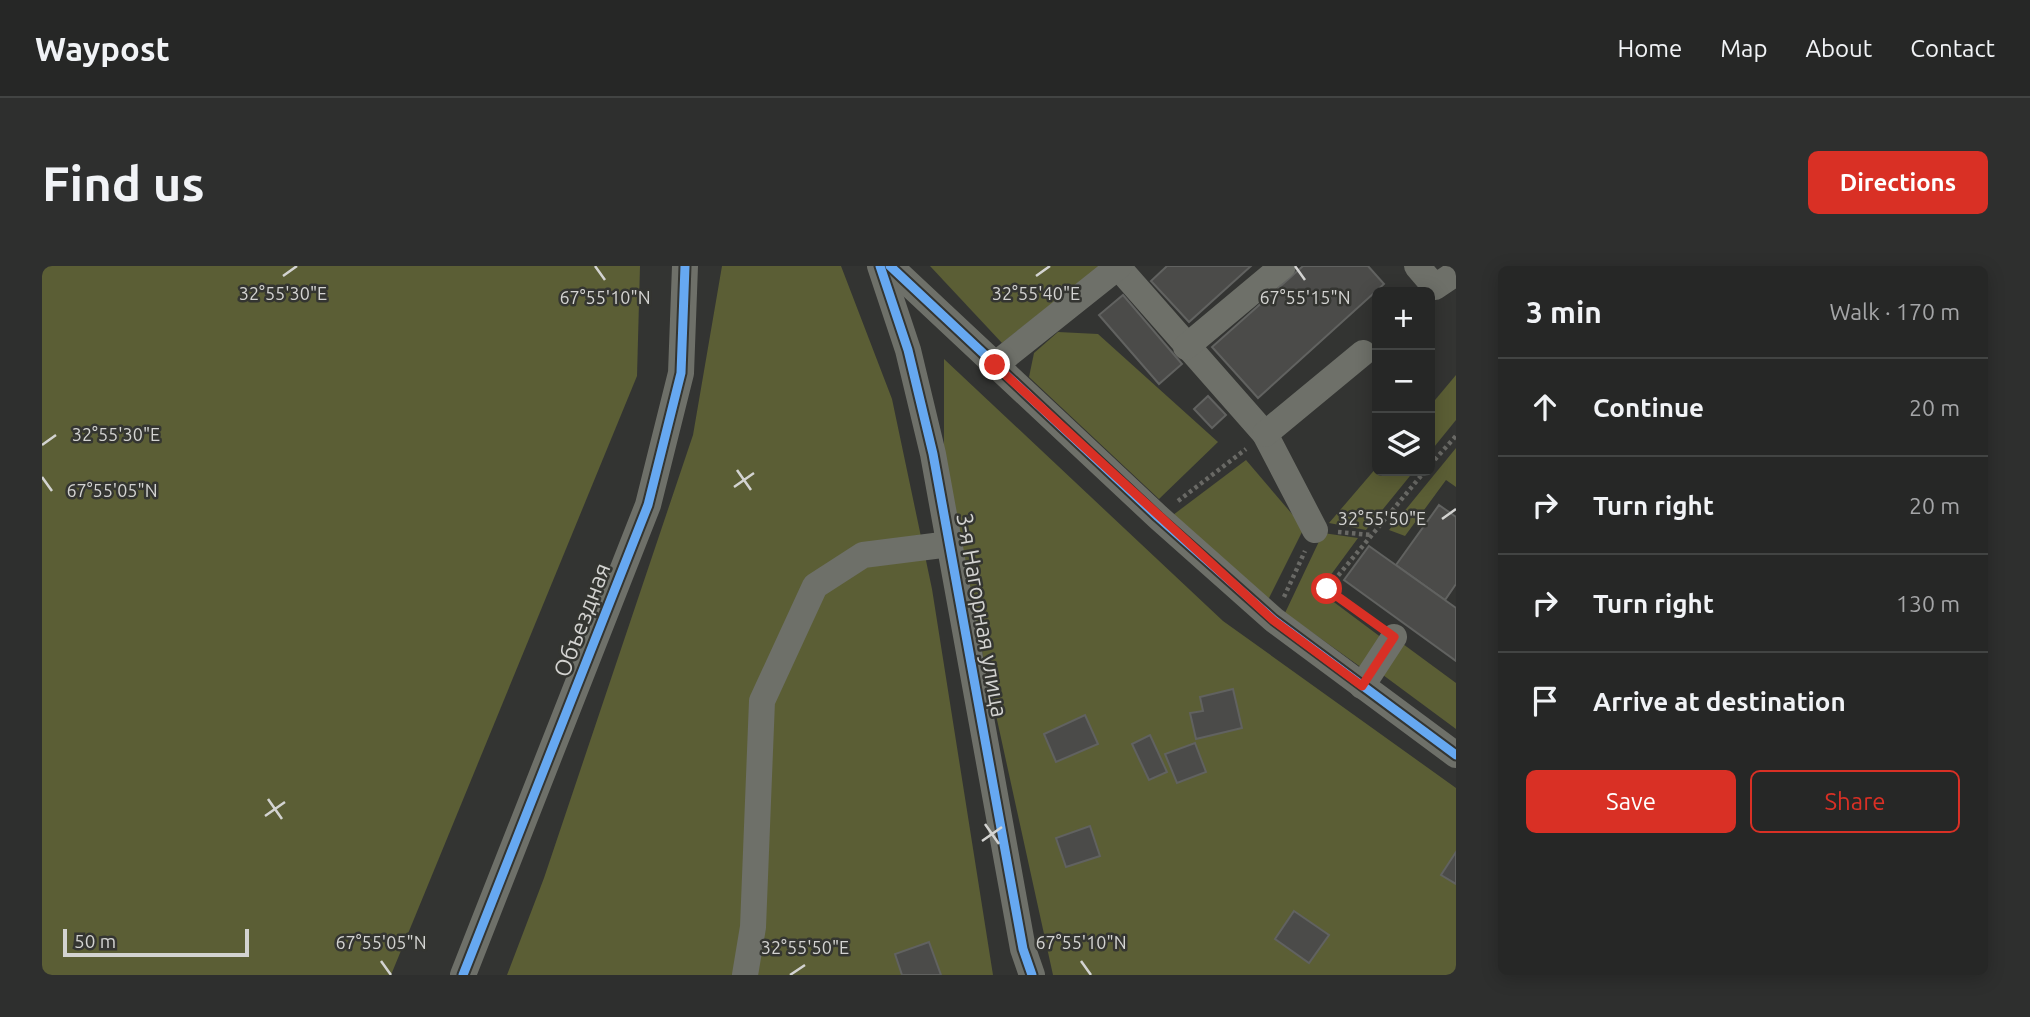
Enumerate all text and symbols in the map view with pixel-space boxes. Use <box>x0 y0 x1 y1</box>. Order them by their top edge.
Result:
text: Waypost <box>35 30 170 67</box>
text: Home <box>1617 35 1682 62</box>
text: Map <box>1720 35 1767 62</box>
text: About <box>1805 35 1872 62</box>
text: Contact <box>1910 35 1995 62</box>
button: Directions <box>1808 151 1988 214</box>
text: Find us <box>42 155 205 210</box>
text: 32°55'30"E <box>239 283 327 303</box>
text: 32°55'40"E <box>992 283 1080 303</box>
text: 67°55'10"N <box>559 287 651 307</box>
text: 67°55'15"N <box>1259 287 1351 307</box>
map controls <box>1372 287 1435 476</box>
button: + <box>1372 287 1435 350</box>
text: 3 min <box>1526 295 1602 329</box>
text: Walk · 170 m <box>1829 299 1960 324</box>
route end <box>979 349 1010 380</box>
button: − <box>1372 350 1435 413</box>
icon: ahead <box>1526 388 1564 426</box>
text: Continue <box>1593 393 1704 422</box>
text: 20 m <box>1909 395 1960 420</box>
button: layers <box>1372 413 1435 476</box>
text: 32°55'30"E <box>72 424 160 444</box>
text: 67°55'05"N <box>66 480 158 500</box>
icon: right <box>1526 486 1564 524</box>
text: Turn right <box>1593 491 1714 520</box>
text: 20 m <box>1909 493 1960 518</box>
text: 32°55'50"E <box>1338 508 1426 528</box>
street label: 3-я Нагорная улица <box>952 511 1013 719</box>
street label: Объездная <box>548 560 615 680</box>
route start <box>1311 573 1342 604</box>
icon: right <box>1526 584 1564 622</box>
text: Turn right <box>1593 589 1714 618</box>
text: 130 m <box>1896 591 1960 616</box>
icon: arrive <box>1526 682 1564 720</box>
text: Arrive at destination <box>1593 687 1846 716</box>
button: Save <box>1526 770 1736 833</box>
button: Share <box>1750 770 1960 833</box>
scale bar <box>63 926 248 958</box>
text: 50 m <box>74 930 116 952</box>
text: 67°55'05"N <box>335 932 427 952</box>
text: 67°55'10"N <box>1035 932 1127 952</box>
text: 32°55'50"E <box>761 937 849 957</box>

